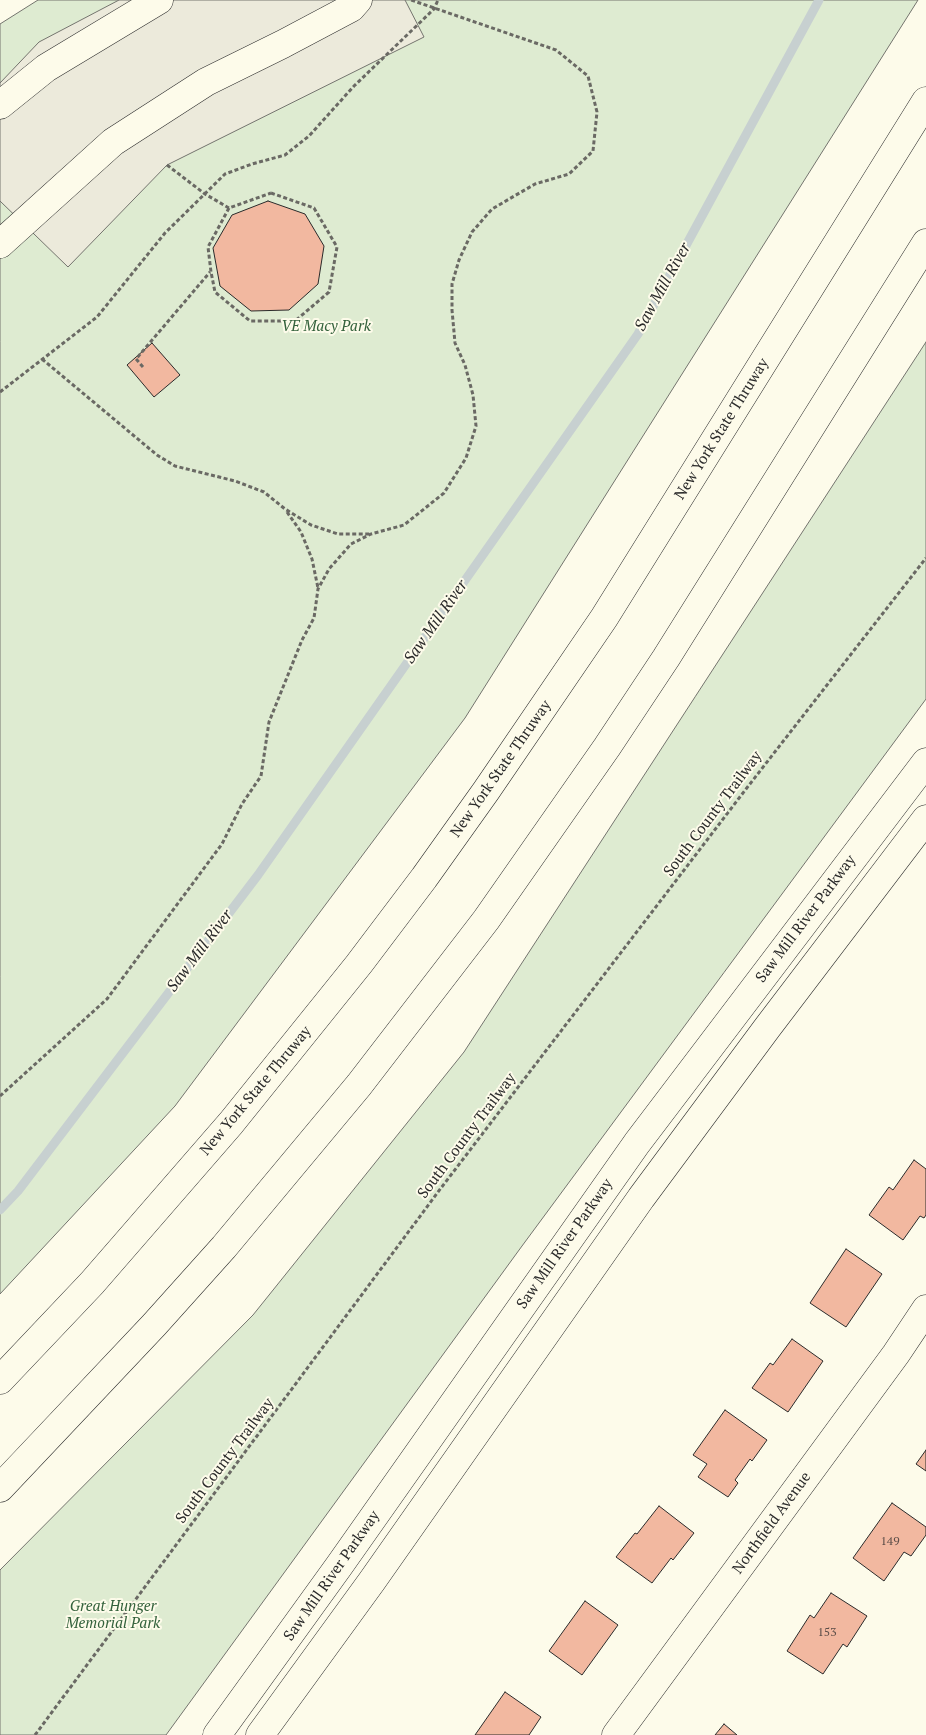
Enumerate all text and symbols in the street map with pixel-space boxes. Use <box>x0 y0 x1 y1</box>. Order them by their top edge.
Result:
water label: Saw Mill River <box>631 240 695 334</box>
park label: VE Macy Park <box>281 318 371 336</box>
street label: New York State Thruway <box>671 355 773 503</box>
water label: Saw Mill River <box>400 577 472 667</box>
street label: New York State Thruway <box>447 697 555 841</box>
street label: South County Trailway <box>660 748 766 880</box>
street label: Saw Mill River Parkway <box>752 852 860 986</box>
water label: Saw Mill River <box>163 906 237 996</box>
street label: New York State Thruway <box>197 1023 315 1159</box>
street label: South County Trailway <box>414 1070 520 1202</box>
street label: Saw Mill River Parkway <box>513 1175 617 1313</box>
street label: South County Trailway <box>172 1395 278 1527</box>
street label: Northfield Avenue <box>729 1469 815 1577</box>
street label: Saw Mill River Parkway <box>280 1507 384 1645</box>
house number: 149 <box>880 1535 900 1549</box>
park label: Great Hunger Memorial Park <box>66 1598 160 1633</box>
house number: 153 <box>817 1626 837 1640</box>

